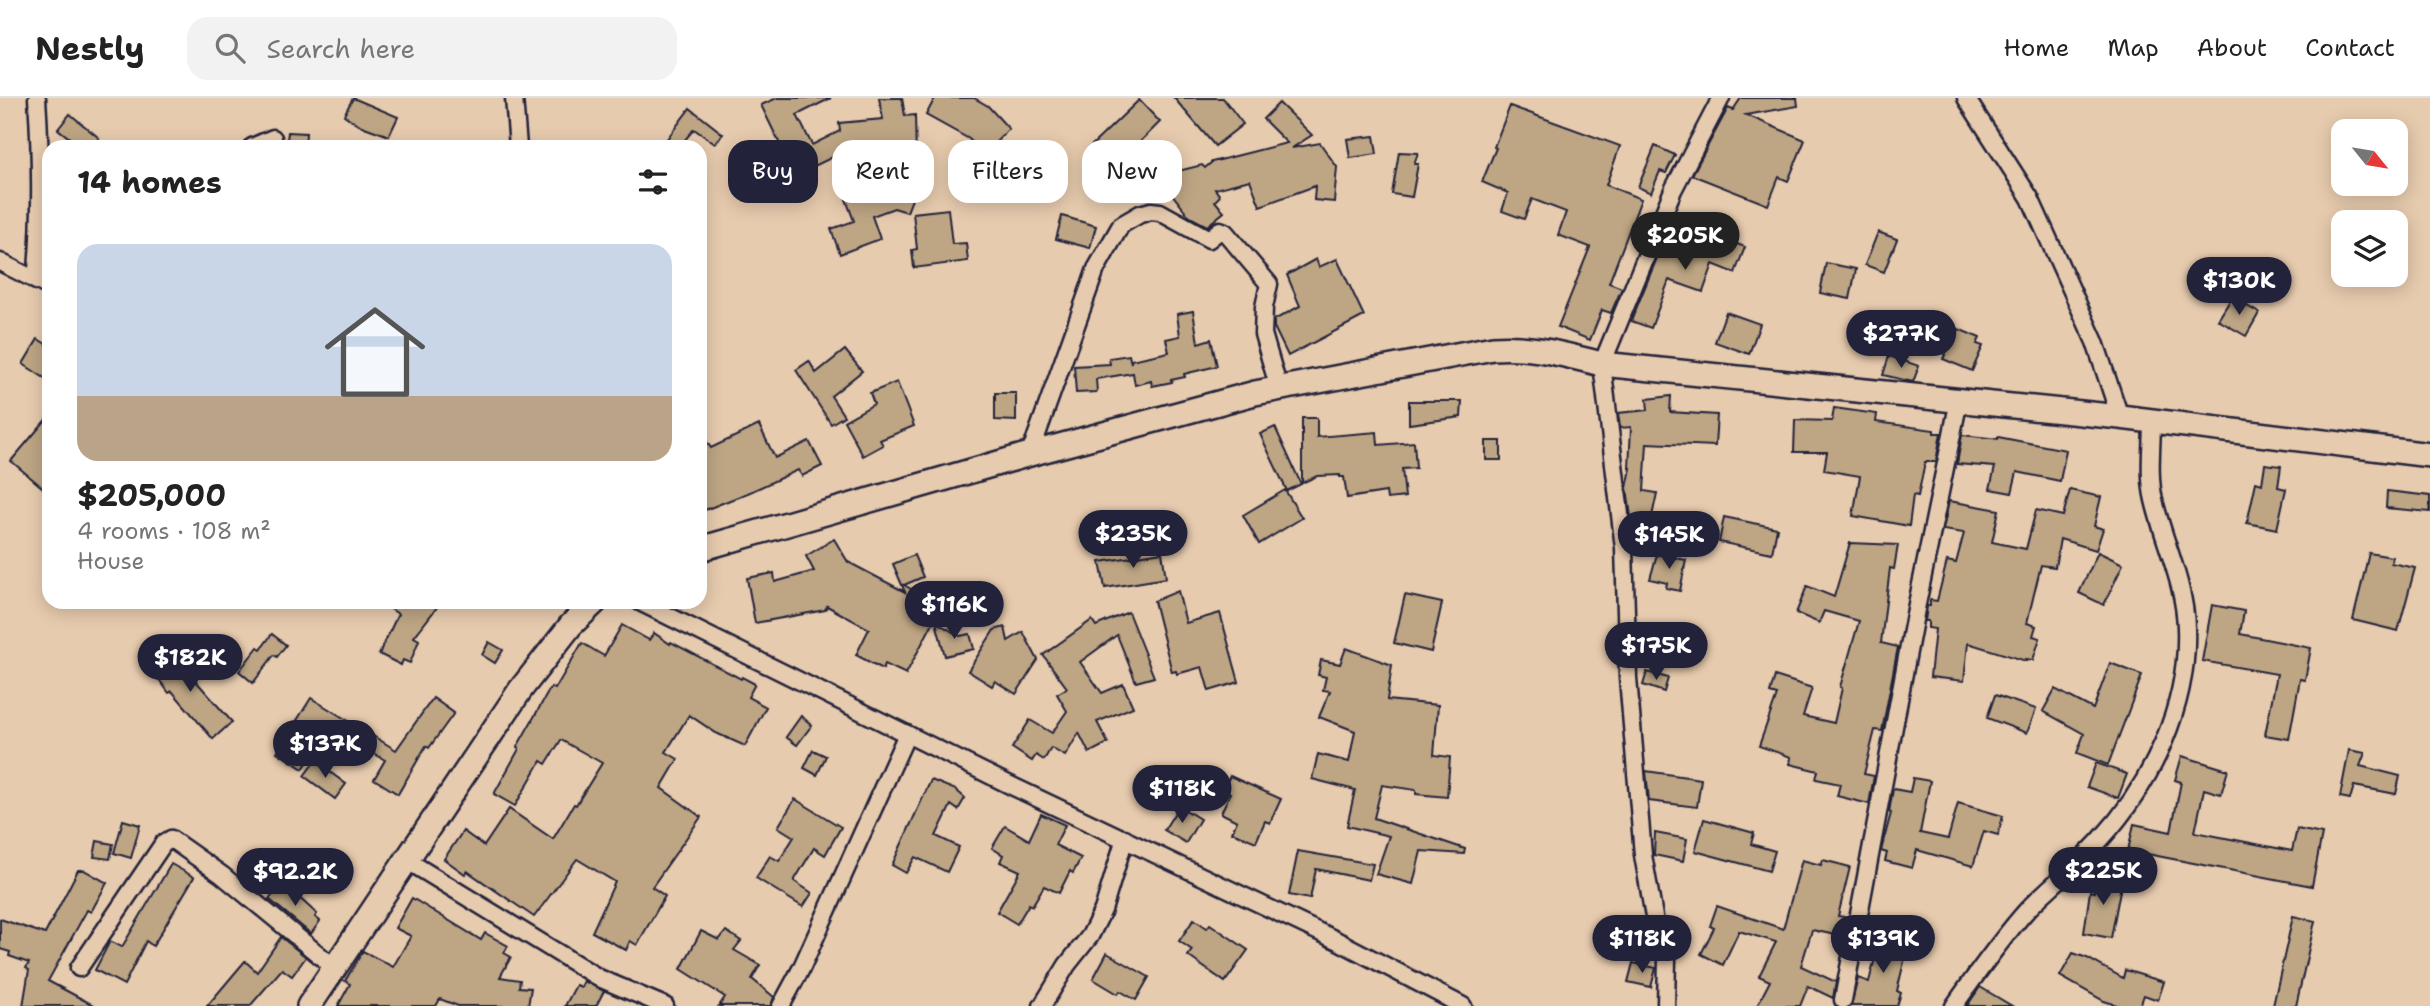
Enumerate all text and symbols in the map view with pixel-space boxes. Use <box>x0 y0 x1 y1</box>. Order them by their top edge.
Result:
search box <box>187 17 677 80</box>
text: Nestly <box>35 26 145 71</box>
icon: search <box>211 29 249 67</box>
text: Search here <box>267 31 415 66</box>
text: Home <box>2003 32 2069 64</box>
text: Map <box>2107 32 2159 64</box>
text: About <box>2197 32 2267 64</box>
text: Contact <box>2305 32 2395 64</box>
north arrow <box>2331 119 2408 196</box>
map controls <box>2331 119 2408 287</box>
chip: Buy <box>728 140 818 203</box>
chip: Rent <box>832 140 934 203</box>
chip: Filters <box>948 140 1068 203</box>
chip: New <box>1082 140 1182 203</box>
text: 14 homes <box>77 162 222 203</box>
icon: filters <box>634 163 672 201</box>
button: layers <box>2331 210 2408 287</box>
pin: $205K <box>1636 212 1734 272</box>
text: $205K <box>1646 220 1724 250</box>
pin: $130K <box>2190 258 2288 317</box>
text: $130K <box>2203 265 2275 295</box>
icon: home <box>312 289 438 415</box>
pin: $277K <box>1852 310 1950 370</box>
text: $277K <box>1862 318 1940 348</box>
text: $205,000 <box>77 475 226 516</box>
pin: $235K <box>1084 510 1182 570</box>
pin: $145K <box>1620 512 1718 571</box>
text: 4 rooms · 108 m² <box>77 516 271 546</box>
text: $235K <box>1094 518 1172 548</box>
text: $145K <box>1634 519 1704 549</box>
text: House <box>77 546 145 576</box>
pin: $116K <box>905 582 1003 641</box>
text: $116K <box>921 589 987 619</box>
pin: $175K <box>1607 622 1705 682</box>
text: $175K <box>1621 630 1691 660</box>
pin: $182K <box>141 634 239 694</box>
text: $182K <box>154 642 226 672</box>
pin: $137K <box>276 720 374 780</box>
text: $137K <box>289 728 361 758</box>
pin: $118K <box>1133 766 1231 825</box>
text: $118K <box>1148 773 1216 803</box>
pin: $92.2K <box>238 848 352 908</box>
pin: $225K <box>2054 848 2152 907</box>
text: $225K <box>2064 855 2142 885</box>
text: $92.2K <box>253 856 337 886</box>
pin: $118K <box>1593 916 1691 975</box>
pin: $139K <box>1834 916 1932 975</box>
text: $118K <box>1608 923 1676 953</box>
text: $139K <box>1847 923 1919 953</box>

